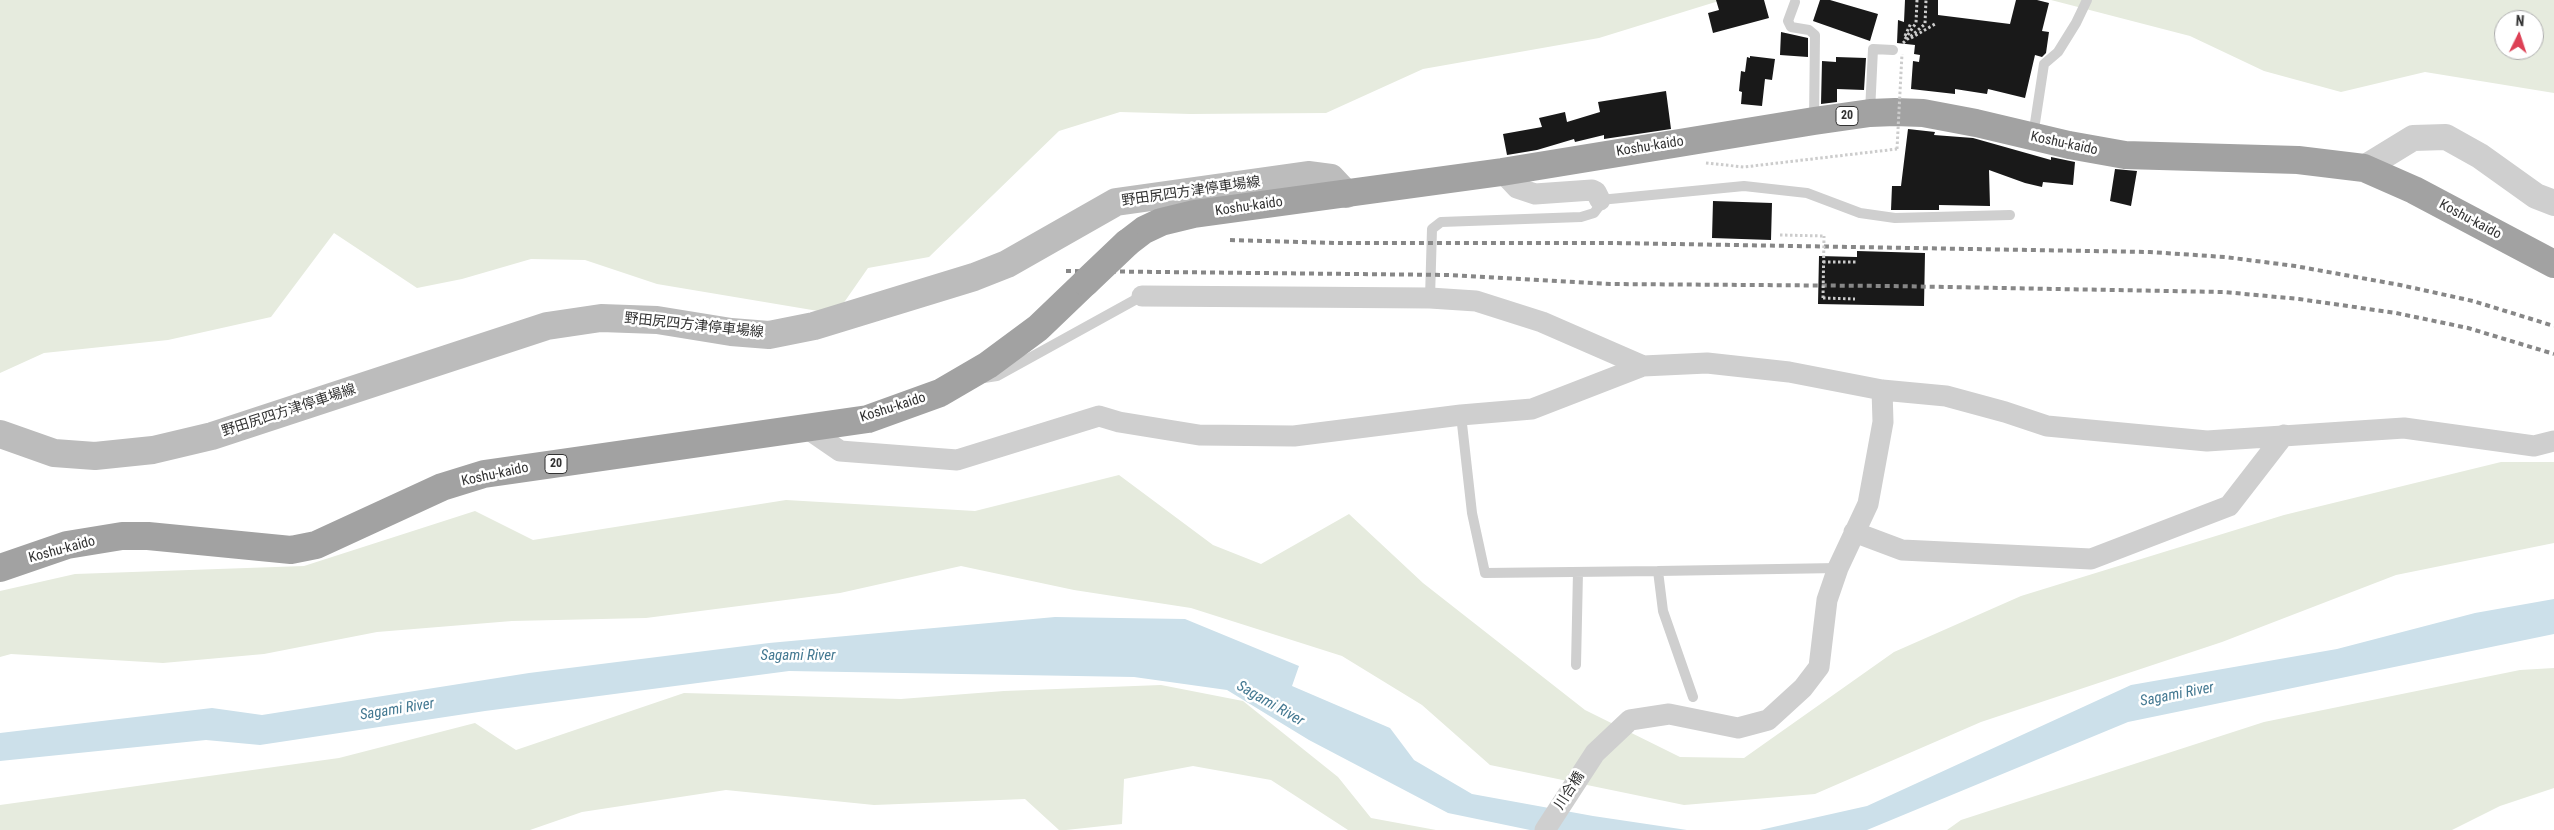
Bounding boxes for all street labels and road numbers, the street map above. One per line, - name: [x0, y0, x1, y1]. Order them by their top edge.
- road number: 20: [1836, 106, 1858, 125]
- street label: Koshu-kaido: [2029, 129, 2099, 159]
- street label: Koshu-kaido: [1615, 133, 1685, 161]
- street label: 野田尻四方津停車場線: [1121, 174, 1261, 210]
- street label: Koshu-kaido: [1214, 194, 1284, 220]
- street label: Koshu-kaido: [2436, 197, 2504, 243]
- street label: 野田尻四方津停車場線: [624, 310, 764, 342]
- street label: 野田尻四方津停車場線: [220, 381, 358, 441]
- street label: Koshu-kaido: [858, 389, 928, 427]
- road number: 20: [545, 454, 567, 474]
- street label: Koshu-kaido: [460, 460, 530, 490]
- street label: Koshu-kaido: [27, 533, 97, 567]
- street label: 川合橋: [1552, 769, 1588, 813]

